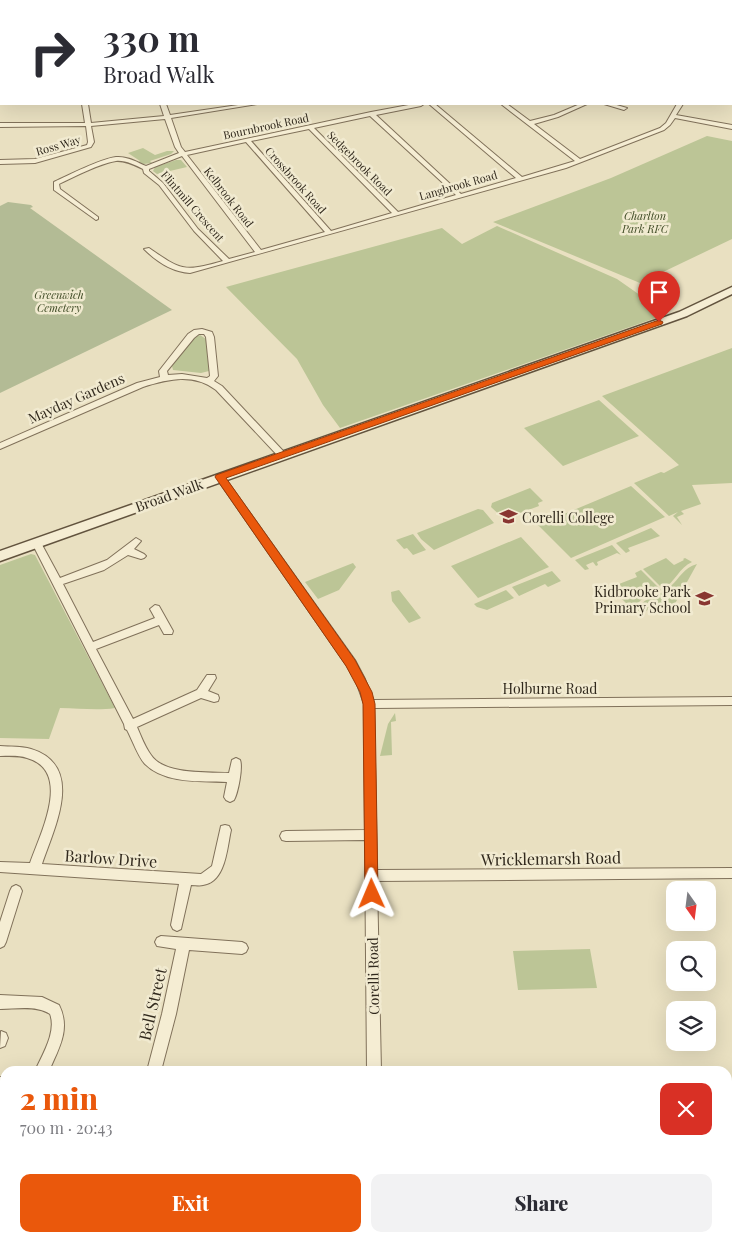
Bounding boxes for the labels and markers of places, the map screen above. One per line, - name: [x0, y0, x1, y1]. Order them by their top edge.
- pin: [638, 271, 680, 322]
- school or university icon: Corelli College: [498, 507, 518, 527]
- place label: Corelli College: [522, 508, 614, 527]
- place label: Kidbrooke Park Primary School: [594, 582, 691, 617]
- school or university icon: Kidbrooke Park Primary School: [695, 589, 715, 609]

